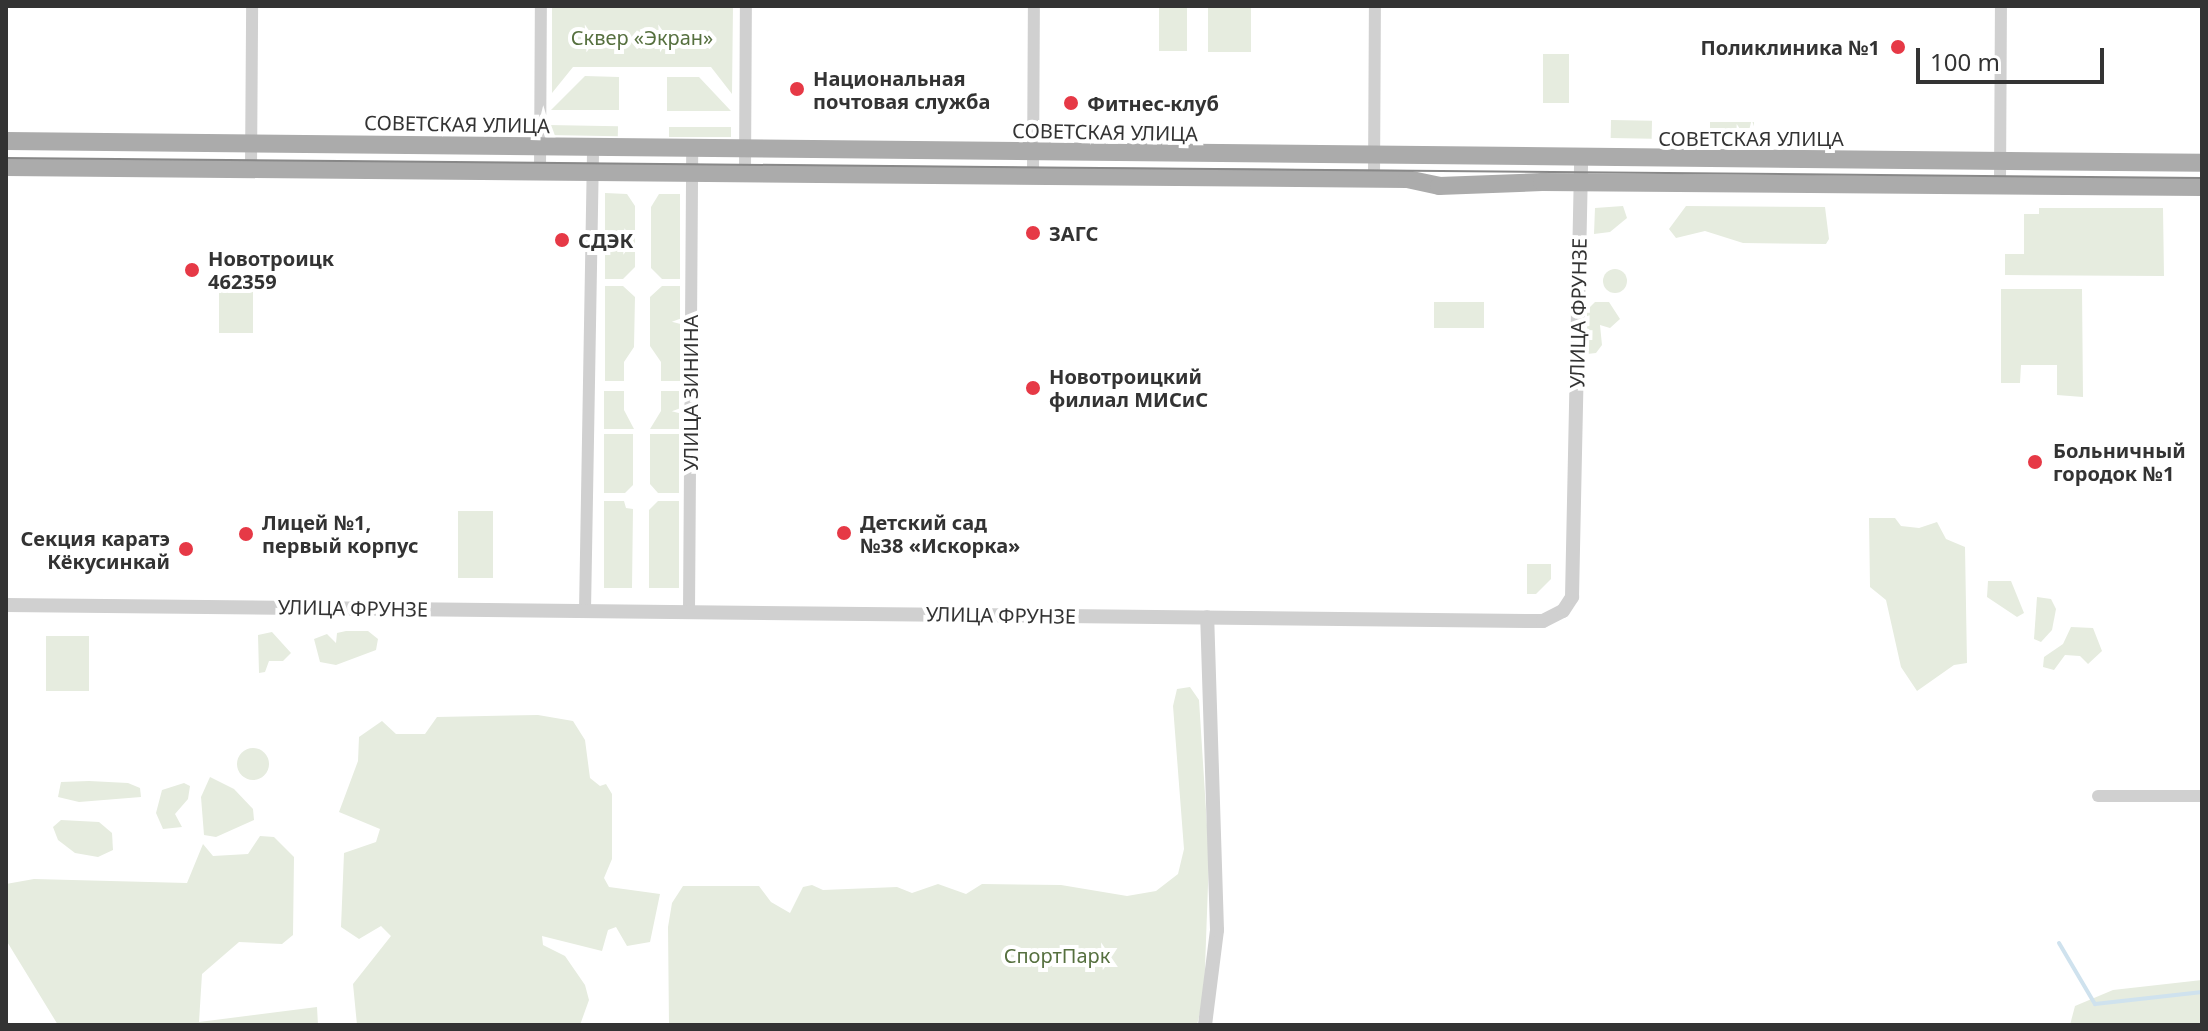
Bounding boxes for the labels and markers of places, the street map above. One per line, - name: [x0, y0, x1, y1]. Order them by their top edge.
- place label: Поликлиника №1: [1701, 35, 1880, 59]
- marker: Поликлиника №1: [1887, 36, 1909, 58]
- place label: Национальная почтовая служба: [813, 66, 990, 113]
- marker: Национальная почтовая служба: [788, 80, 806, 98]
- place label: Фитнес-клуб: [1087, 91, 1219, 115]
- marker: Фитнес-клуб: [1062, 94, 1080, 112]
- place label: ЗАГС: [1049, 221, 1098, 245]
- marker: ЗАГС: [1024, 224, 1042, 242]
- place label: СДЭК: [578, 228, 633, 252]
- marker: СДЭК: [553, 231, 571, 249]
- place label: Новотроицк 462359: [208, 246, 334, 293]
- marker: Новотроицк 462359: [183, 261, 201, 279]
- place label: Новотроицкий филиал МИСиС: [1049, 364, 1208, 411]
- marker: Новотроицкий филиал МИСиС: [1024, 379, 1042, 397]
- place label: Больничный городок №1: [2053, 438, 2186, 485]
- marker: Больничный городок №1: [2024, 451, 2046, 473]
- place label: Лицей №1, первый корпус: [262, 510, 418, 557]
- place label: Детский сад №38 «Искорка»: [860, 510, 1020, 557]
- marker: Детский сад №38 «Искорка»: [835, 524, 853, 542]
- marker: Лицей №1, первый корпус: [237, 525, 255, 543]
- place label: Секция каратэ Кёкусинкай: [20, 526, 170, 573]
- marker: Секция каратэ Кёкусинкай: [177, 540, 195, 558]

